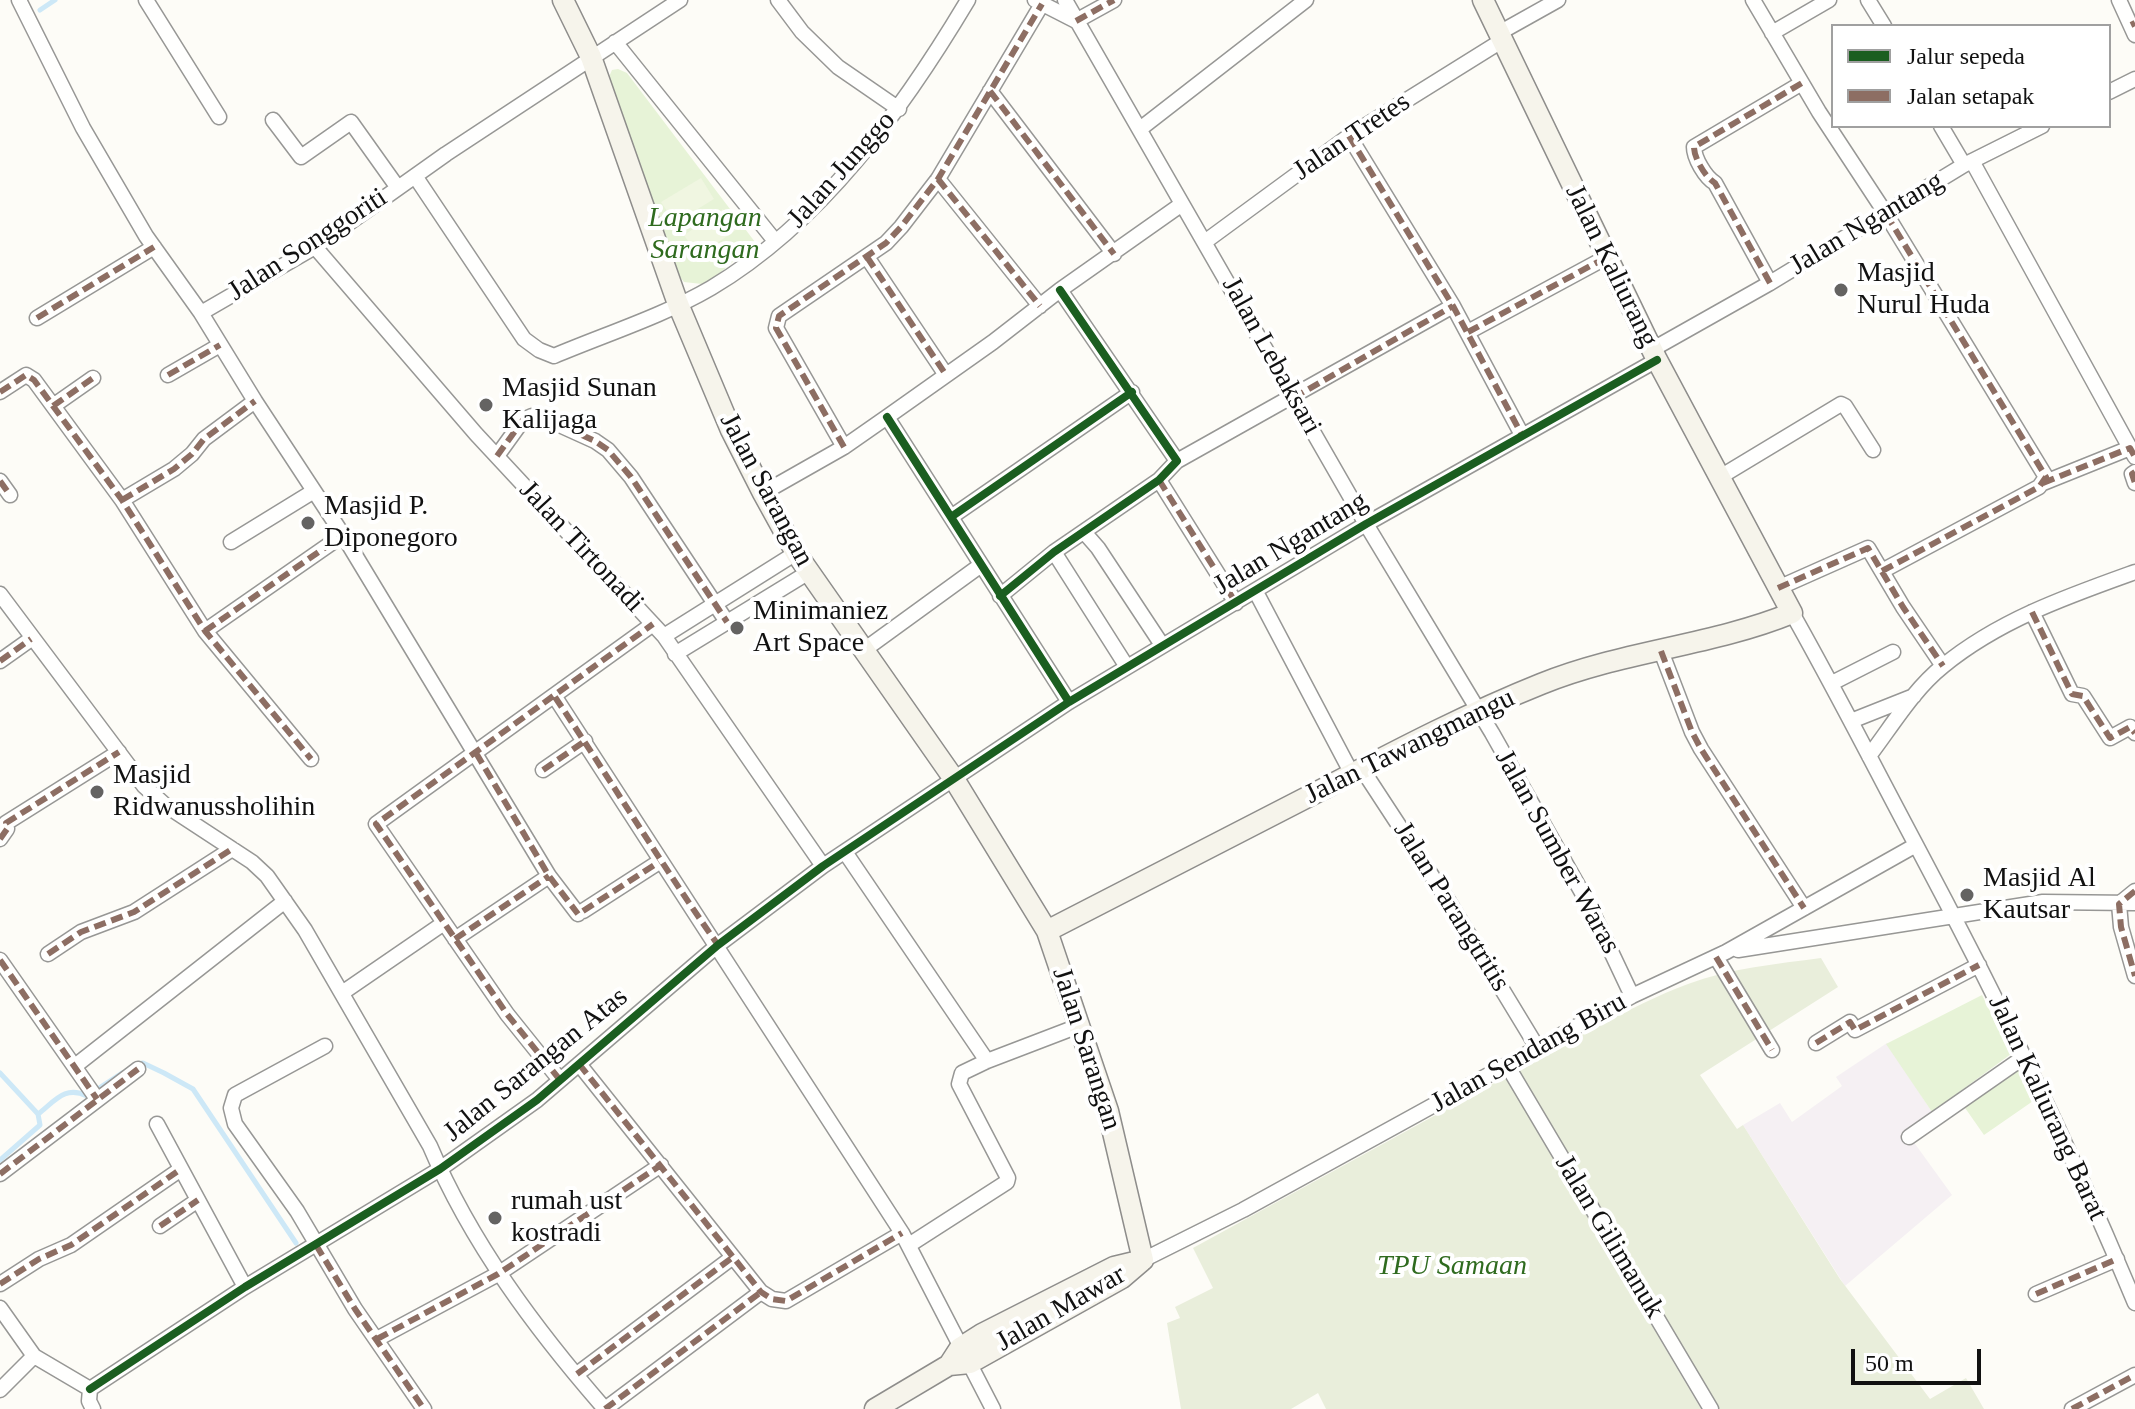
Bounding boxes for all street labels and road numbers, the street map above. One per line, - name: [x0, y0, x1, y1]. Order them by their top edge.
- street label: Jalan Tretes: [1287, 86, 1417, 188]
- street label: Jalan Junggo: [781, 105, 903, 235]
- street label: Jalan Ngantang: [1784, 165, 1950, 283]
- street label: Jalan Kaliurang: [1557, 179, 1665, 353]
- street label: Jalan Songgoriti: [222, 181, 394, 309]
- street label: Jalan Lebaksari: [1214, 271, 1328, 441]
- street label: Jalan Sarangan: [712, 408, 820, 572]
- street label: Jalan Tirtonadi: [512, 474, 650, 620]
- street label: Jalan Ngantang: [1208, 485, 1374, 603]
- street label: Jalan Tawangmangu: [1300, 682, 1520, 812]
- street label: Jalan Sumber Waras: [1487, 744, 1627, 960]
- street label: Jalan Parangtritis: [1385, 816, 1517, 998]
- street label: Jalan Sarangan: [1044, 964, 1128, 1134]
- street label: Jalan Sarangan Atas: [437, 981, 635, 1149]
- street label: Jalan Sendang Biru: [1426, 986, 1632, 1120]
- street label: Jalan Kaliurang Barat: [1980, 990, 2114, 1226]
- street label: Jalan Gilimanuk: [1547, 1149, 1671, 1325]
- street label: Jalan Mawar: [990, 1258, 1132, 1360]

